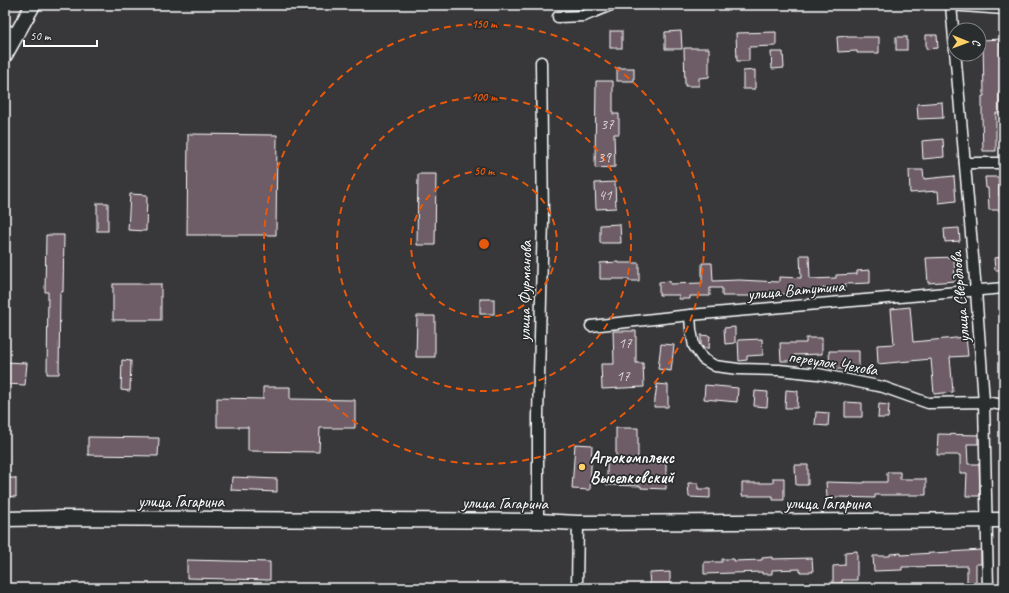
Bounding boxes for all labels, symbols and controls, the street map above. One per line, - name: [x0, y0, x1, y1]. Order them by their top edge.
- text: 150 m: [471, 16, 498, 32]
- scale bar: [24, 22, 97, 48]
- north arrow: [947, 22, 987, 62]
- text: 50 m: [30, 28, 52, 44]
- text: С: [970, 39, 984, 47]
- text: 100 m: [471, 89, 498, 105]
- house number: 37: [600, 115, 615, 134]
- house number: 39: [597, 148, 612, 167]
- text: 50 m: [474, 163, 495, 179]
- house number: 41: [598, 186, 613, 205]
- centre of rings: [477, 237, 491, 251]
- street label: улица Фурманова: [514, 239, 536, 343]
- street label: улица Свердлова: [945, 249, 975, 344]
- street label: улица Ватутина: [746, 275, 847, 305]
- house number: 17: [618, 334, 633, 353]
- street label: переулок Чехова: [787, 346, 881, 381]
- house number: 17: [616, 367, 631, 386]
- place label: Агрокомплекс Выселковский: [590, 447, 676, 488]
- marker: Агрокомплекс Выселковский: [577, 462, 587, 472]
- street label: улица Гагарина: [137, 491, 226, 512]
- street label: улица Гагарина: [461, 492, 550, 514]
- street label: улица Гагарина: [784, 493, 873, 514]

